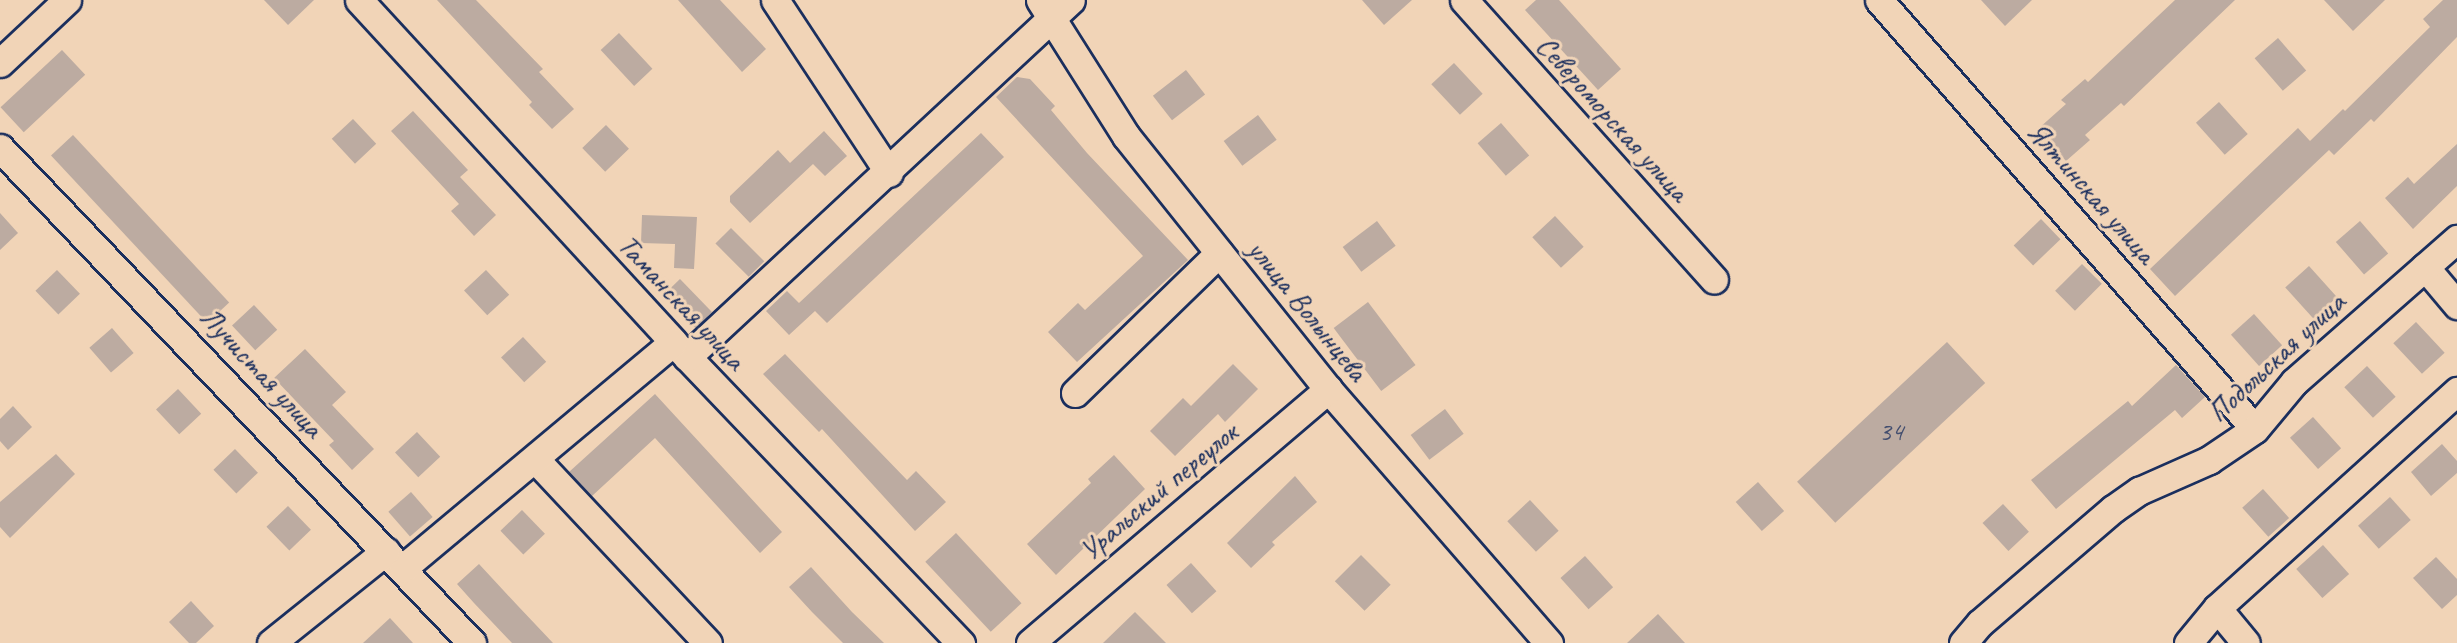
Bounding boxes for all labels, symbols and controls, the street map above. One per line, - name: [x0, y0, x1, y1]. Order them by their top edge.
- street label: Североморская улица: [1529, 27, 1697, 209]
- street label: Ялтинская улица: [2020, 113, 2164, 271]
- street label: Таманская улица: [609, 226, 755, 378]
- street label: улица Волынцева: [1240, 232, 1376, 388]
- street label: Подольская улица: [2199, 284, 2353, 430]
- street label: Лучистая улица: [192, 299, 332, 445]
- street label: Уральский переулок: [1071, 414, 1245, 568]
- house number: 34: [1879, 416, 1903, 448]

